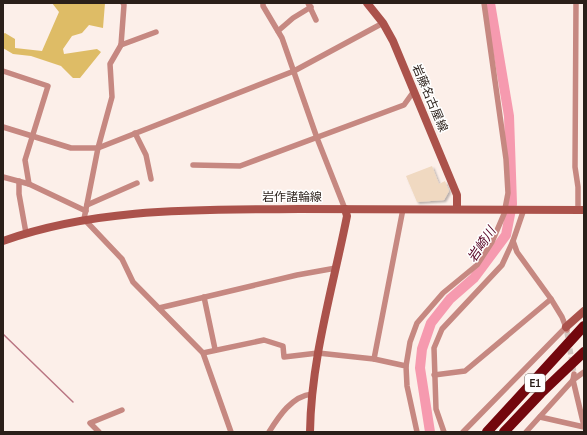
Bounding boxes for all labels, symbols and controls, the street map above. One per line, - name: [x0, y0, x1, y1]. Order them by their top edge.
- street label: 岩藤名古屋線: [409, 62, 451, 134]
- street label: 岩作諸輪線: [262, 189, 322, 205]
- water label: 岩崎川: [463, 222, 500, 265]
- road number: E1: [525, 374, 545, 392]

